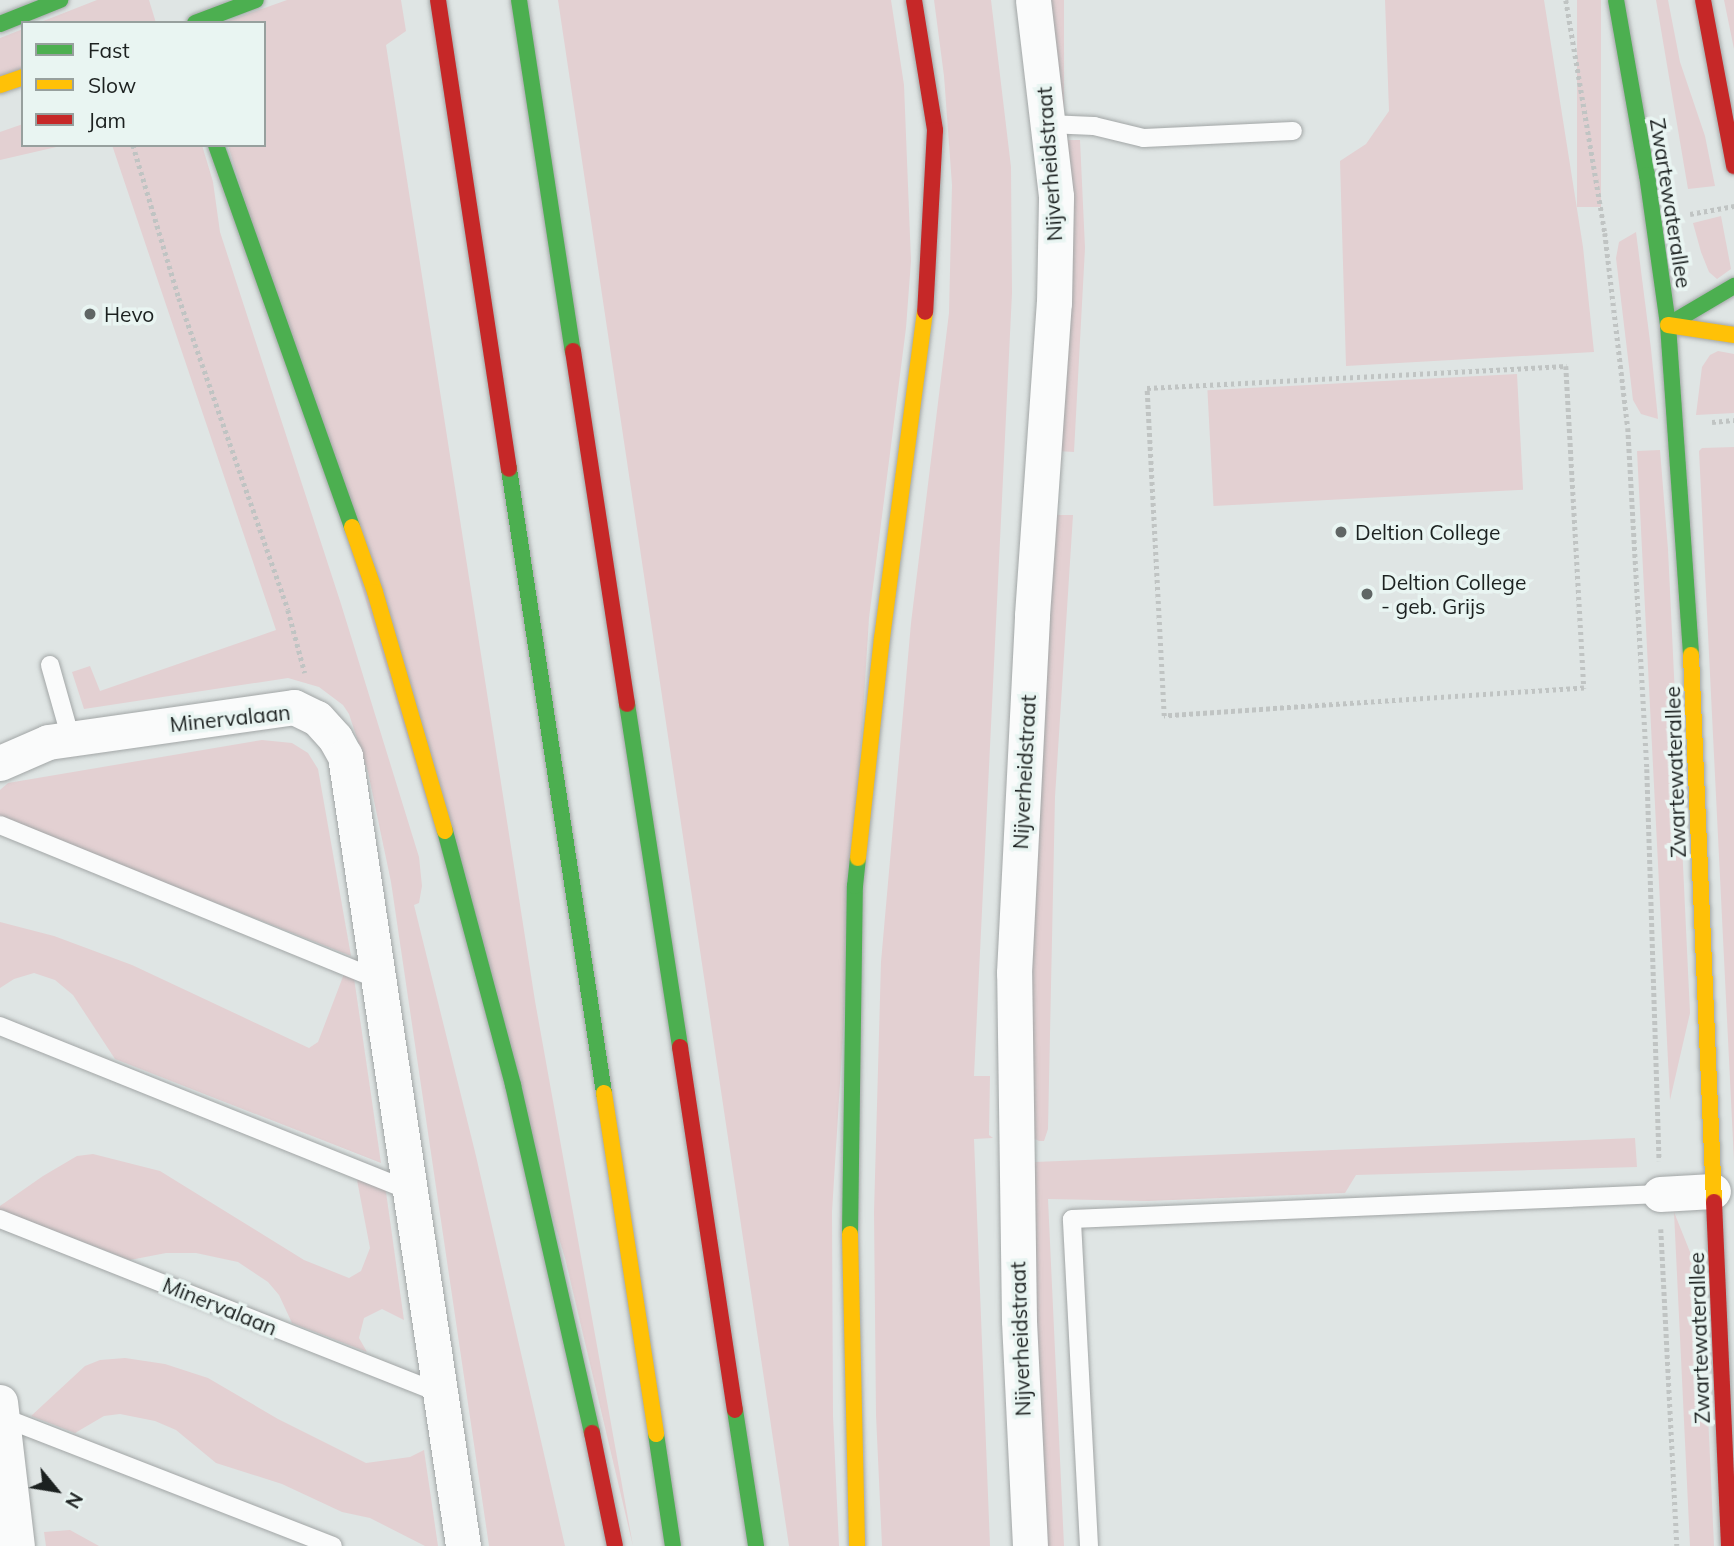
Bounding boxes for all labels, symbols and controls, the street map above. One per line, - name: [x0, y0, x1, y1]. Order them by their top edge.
- legend: [21, 21, 266, 147]
- text: Fast: [88, 37, 130, 63]
- text: Slow: [88, 72, 136, 98]
- street label: Nijverheidstraat: [1031, 86, 1067, 242]
- text: Jam: [88, 107, 126, 133]
- street label: Zwartewaterallee: [1645, 116, 1697, 290]
- place label: Hevo: [104, 301, 154, 327]
- marker: Hevo: [82, 306, 98, 322]
- place label: Deltion College: [1355, 519, 1500, 545]
- marker: Deltion College: [1333, 524, 1349, 540]
- place label: Deltion College - geb. Grijs: [1381, 569, 1526, 619]
- marker: Deltion College - geb. Grijs: [1359, 586, 1375, 602]
- street label: Zwartewaterallee: [1659, 686, 1691, 858]
- street label: Nijverheidstraat: [1007, 694, 1041, 850]
- street label: Minervalaan: [168, 699, 292, 737]
- street label: Zwartewaterallee: [1683, 1252, 1715, 1424]
- street label: Nijverheidstraat: [1005, 1261, 1035, 1417]
- street label: Minervalaan: [159, 1272, 281, 1340]
- north arrow: [21, 1455, 91, 1525]
- text: N: [60, 1488, 88, 1513]

